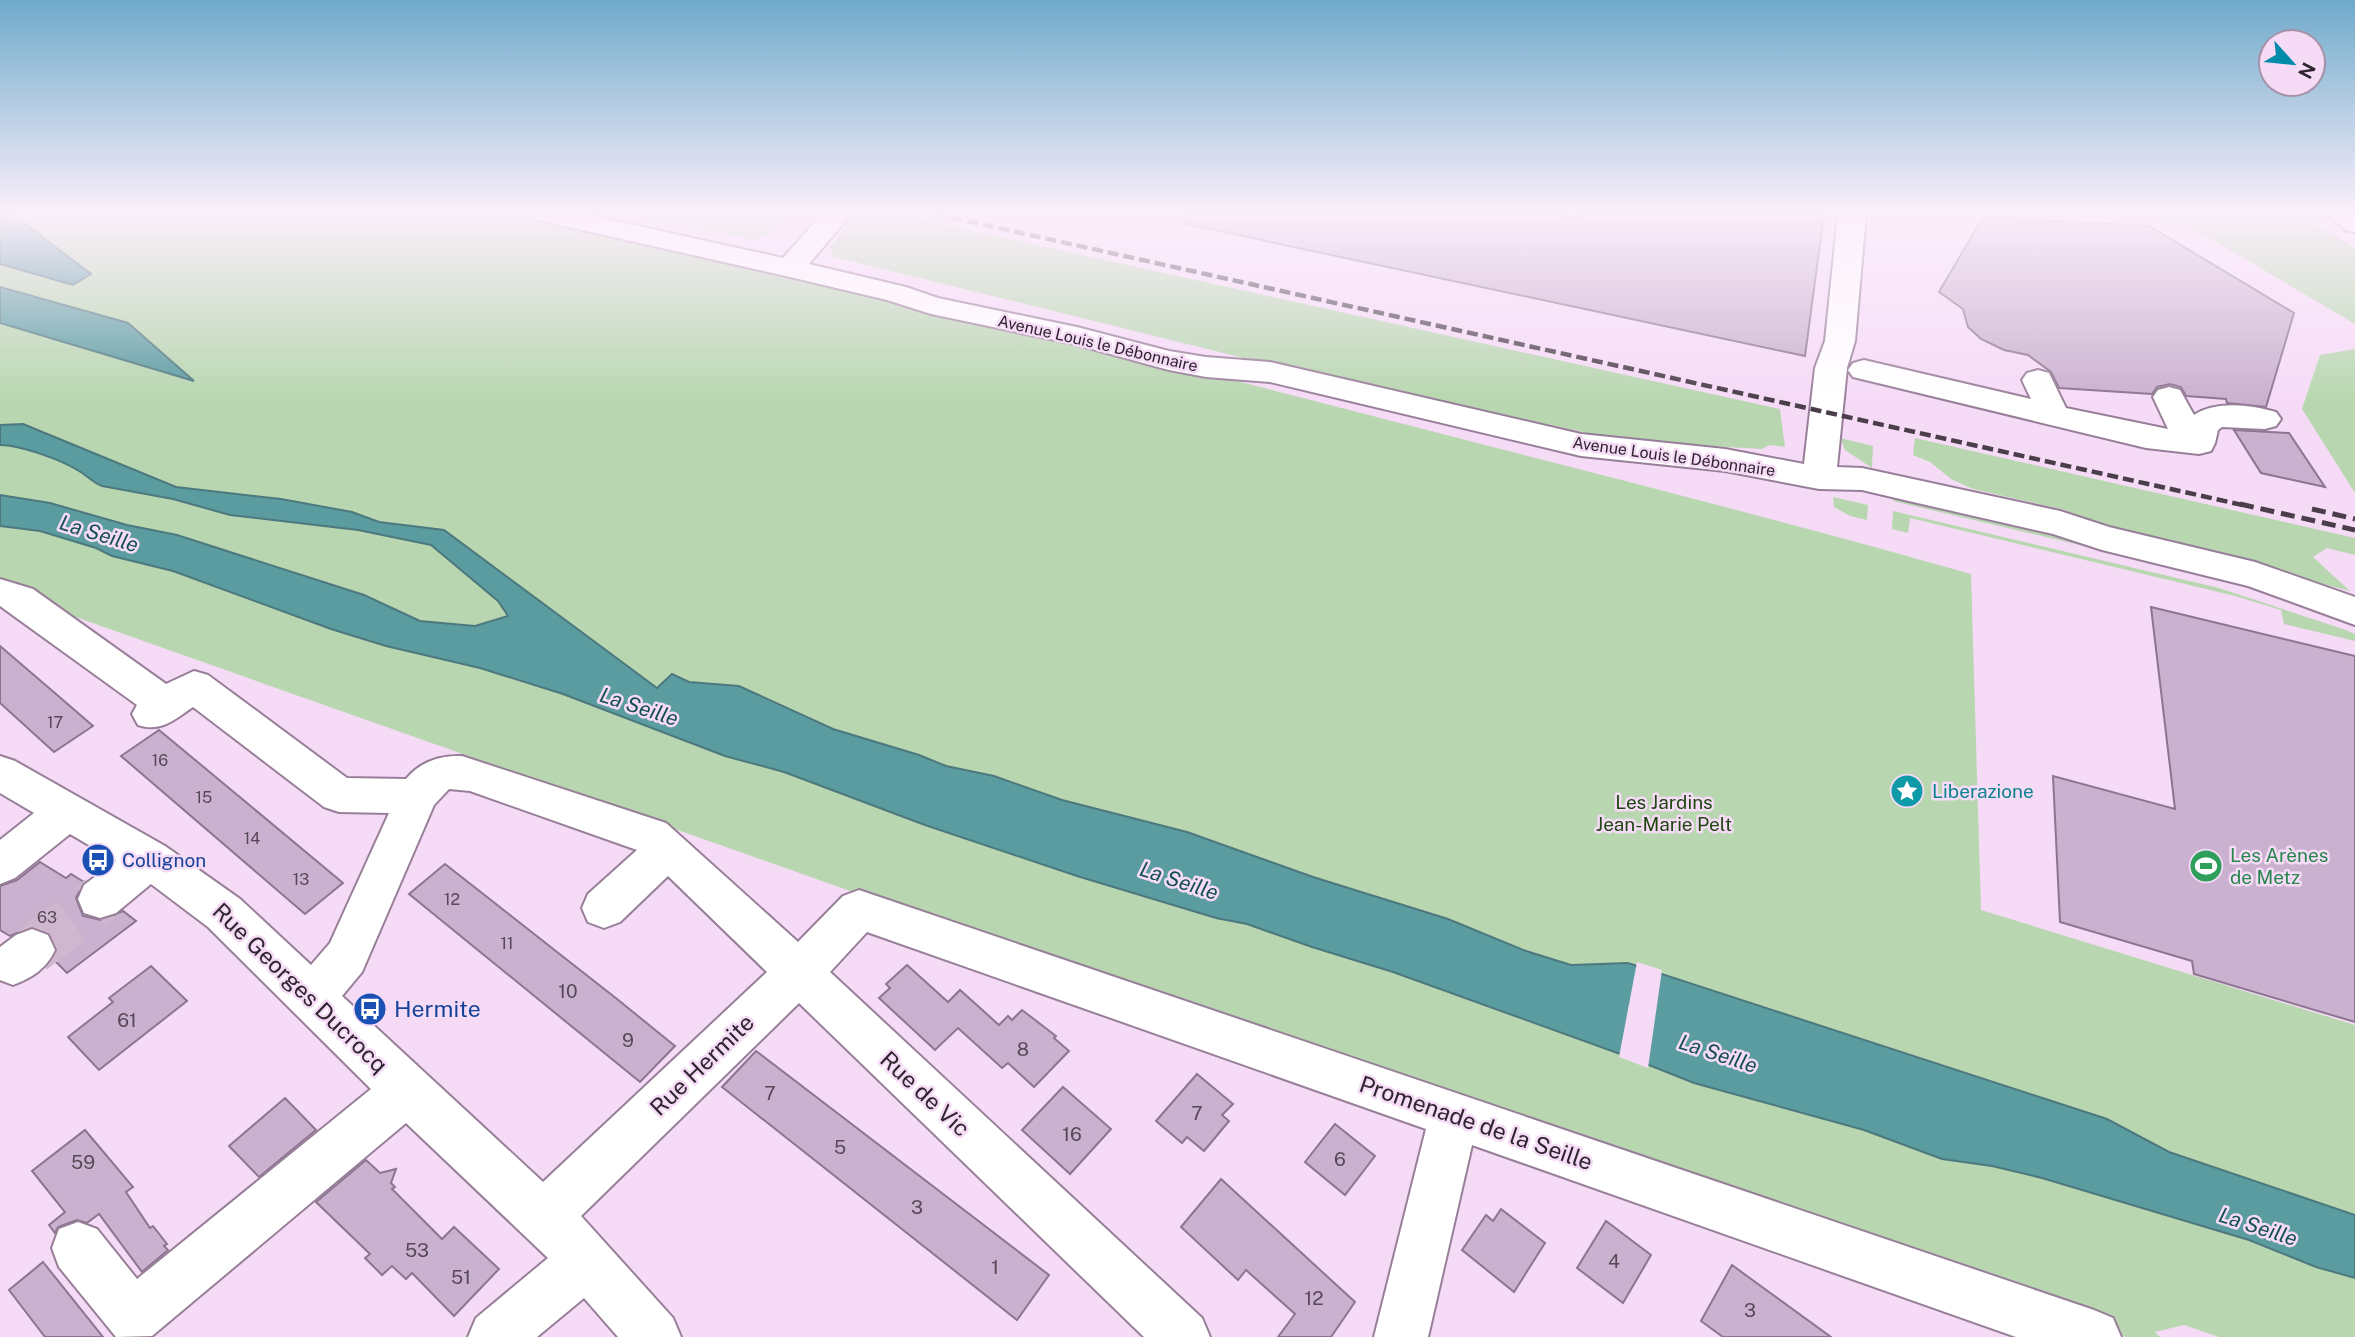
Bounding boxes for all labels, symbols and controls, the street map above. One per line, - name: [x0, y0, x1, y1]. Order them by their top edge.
- north arrow: [2257, 28, 2327, 98]
- text: N: [2294, 59, 2320, 82]
- street label: Avenue Louis le Débonnaire: [996, 311, 1200, 376]
- street label: Avenue Louis le Débonnaire: [1571, 433, 1777, 480]
- water label: La Seille: [57, 510, 142, 557]
- water label: La Seille: [597, 682, 682, 731]
- house number: 17: [47, 713, 63, 732]
- house number: 16: [152, 751, 168, 770]
- place icon: Liberazione: [1888, 772, 1926, 810]
- place label: Liberazione: [1932, 780, 2034, 802]
- house number: 15: [196, 788, 212, 807]
- park label: Les Jardins Jean-Marie Pelt: [1596, 791, 1732, 835]
- house number: 14: [244, 829, 260, 848]
- bus stop icon: Collignon: [79, 841, 117, 879]
- place label: Les Arènes de Metz: [2230, 844, 2328, 888]
- sports icon: Les Arènes de Metz: [2187, 847, 2225, 885]
- place label: Collignon: [122, 849, 206, 871]
- water label: La Seille: [1137, 856, 1222, 905]
- house number: 13: [293, 870, 309, 889]
- house number: 12: [444, 890, 460, 909]
- street label: Rue Georges Ducrocq: [207, 897, 393, 1078]
- house number: 63: [37, 908, 57, 927]
- house number: 11: [500, 934, 514, 953]
- house number: 10: [558, 980, 578, 1002]
- bus stop icon: Hermite: [351, 990, 389, 1028]
- place label: Hermite: [394, 995, 481, 1022]
- street label: Rue Hermite: [644, 1008, 759, 1121]
- house number: 61: [117, 1009, 137, 1031]
- house number: 9: [622, 1029, 634, 1051]
- water label: La Seille: [1676, 1029, 1761, 1078]
- house number: 8: [1017, 1038, 1029, 1060]
- street label: Rue de Vic: [875, 1045, 976, 1142]
- street label: Promenade de la Seille: [1356, 1070, 1596, 1175]
- house number: 7: [764, 1082, 776, 1104]
- house number: 7: [1191, 1102, 1203, 1124]
- house number: 16: [1062, 1123, 1082, 1145]
- house number: 5: [834, 1136, 846, 1158]
- house number: 6: [1334, 1148, 1346, 1170]
- house number: 59: [71, 1151, 95, 1173]
- house number: 3: [911, 1196, 923, 1218]
- water label: La Seille: [2216, 1202, 2301, 1251]
- house number: 53: [405, 1239, 429, 1261]
- house number: 4: [1608, 1250, 1620, 1272]
- house number: 1: [991, 1256, 999, 1278]
- house number: 51: [451, 1266, 471, 1288]
- house number: 12: [1304, 1287, 1324, 1309]
- house number: 3: [1744, 1299, 1756, 1321]

